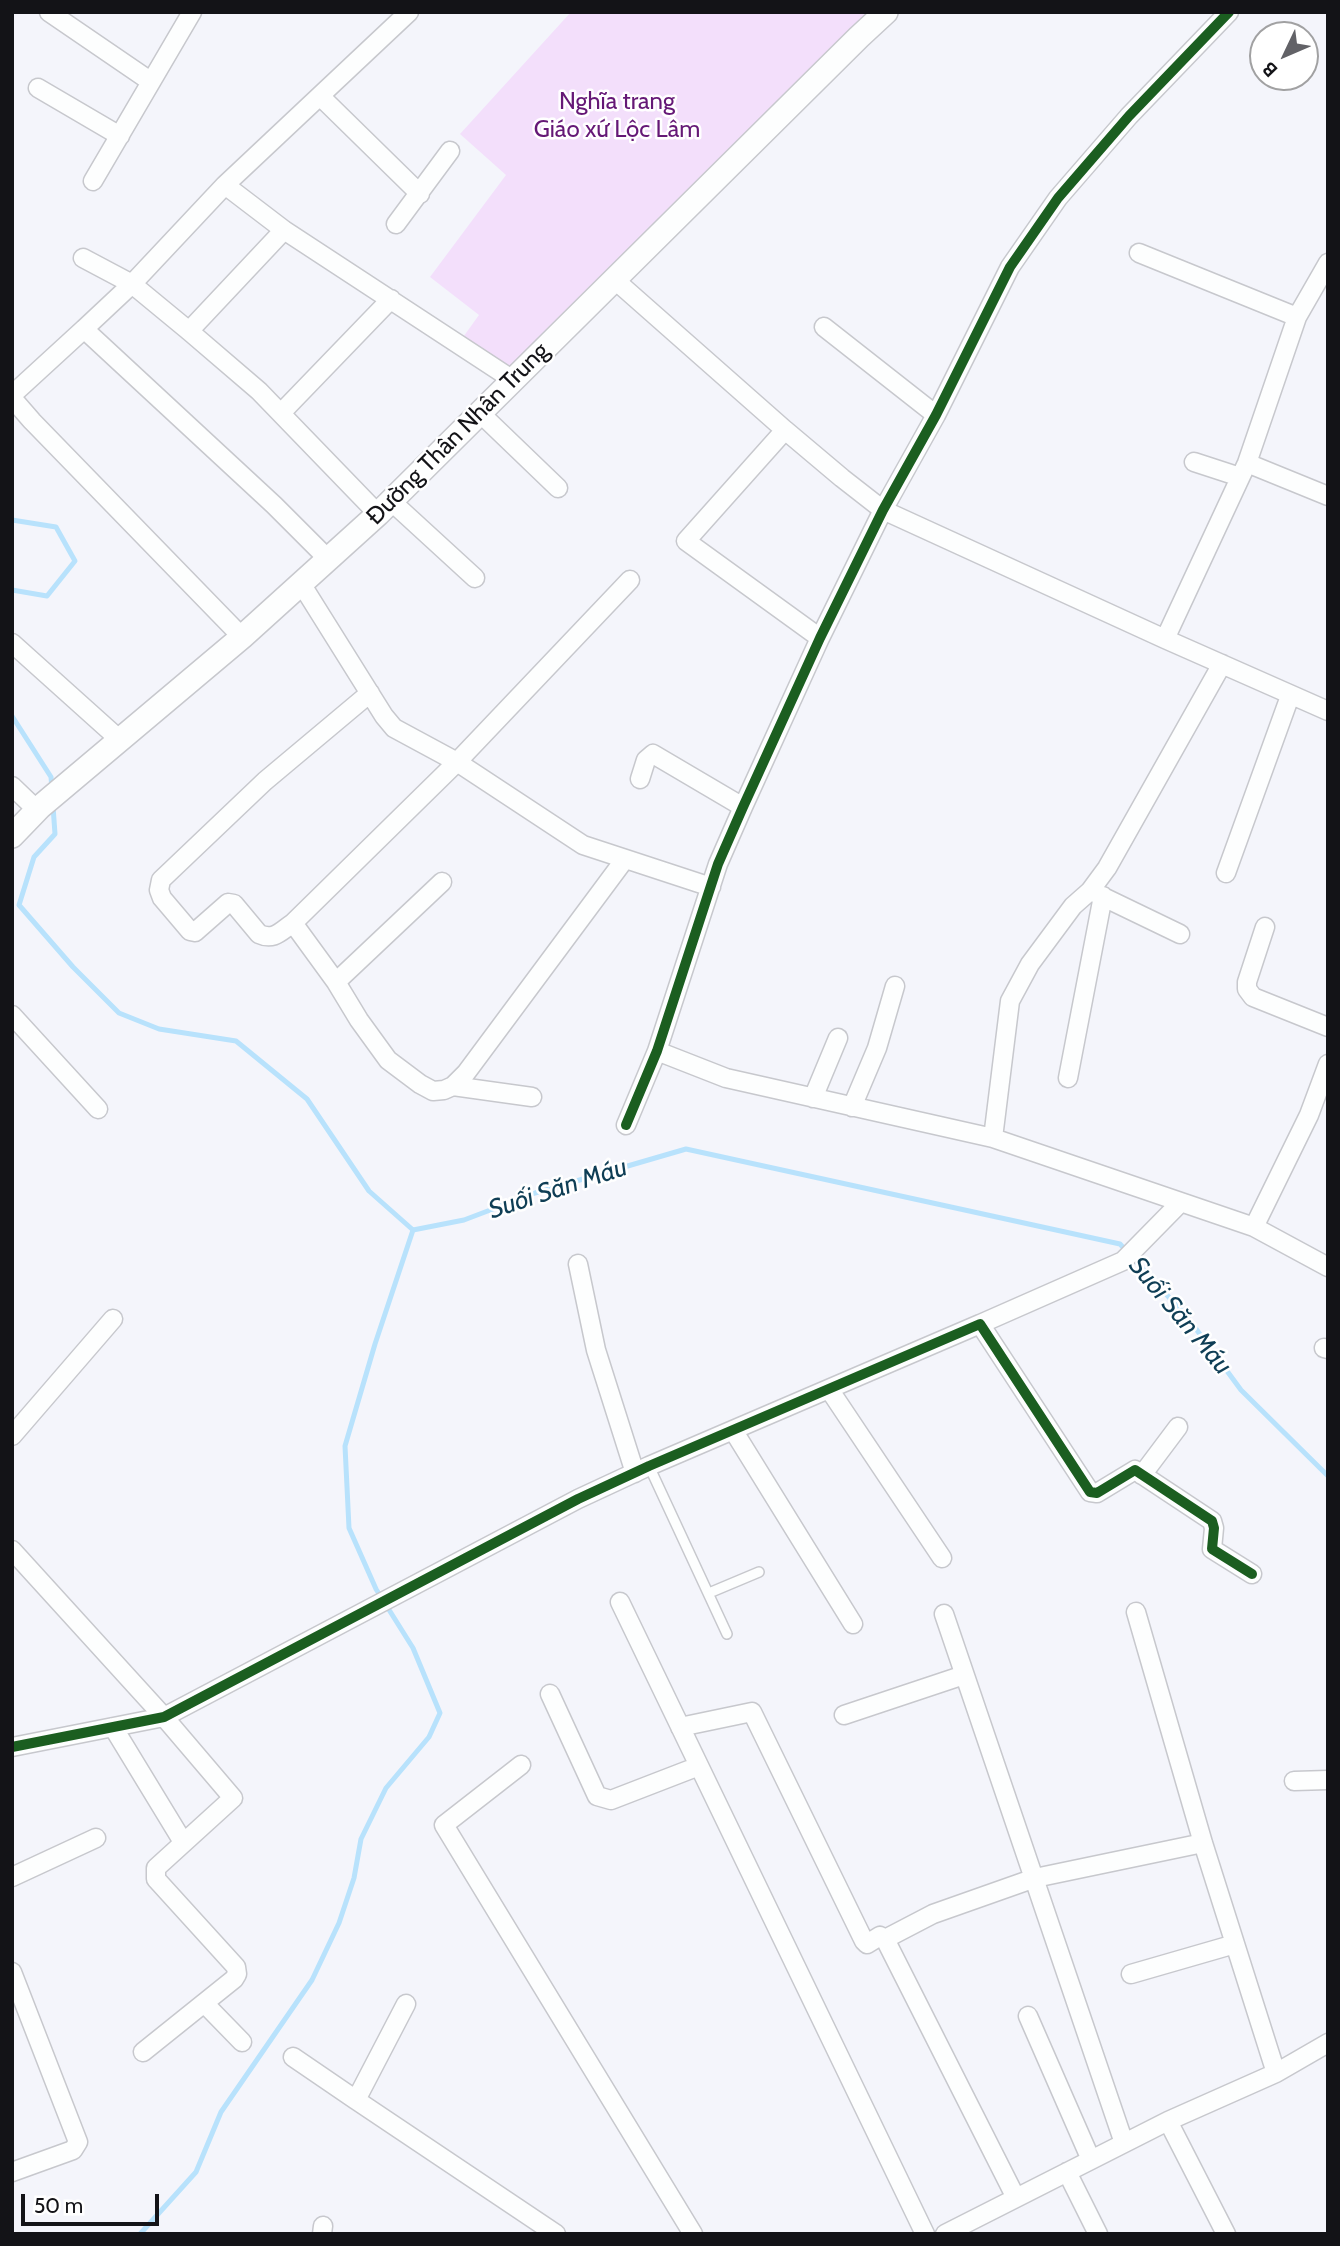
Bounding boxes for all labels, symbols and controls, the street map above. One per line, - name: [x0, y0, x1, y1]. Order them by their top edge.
- north arrow: [1249, 21, 1319, 91]
- text: B: [1258, 57, 1282, 82]
- park label: Nghĩa trang Giáo xứ Lộc Lâm: [534, 88, 700, 144]
- street label: Đường Thân Nhân Trung: [361, 337, 555, 531]
- water label: Suối Săn Máu: [485, 1152, 631, 1226]
- water label: Suối Săn Máu: [1122, 1251, 1238, 1381]
- scale bar: [24, 2180, 163, 2224]
- text: 50 m: [34, 2193, 83, 2218]

